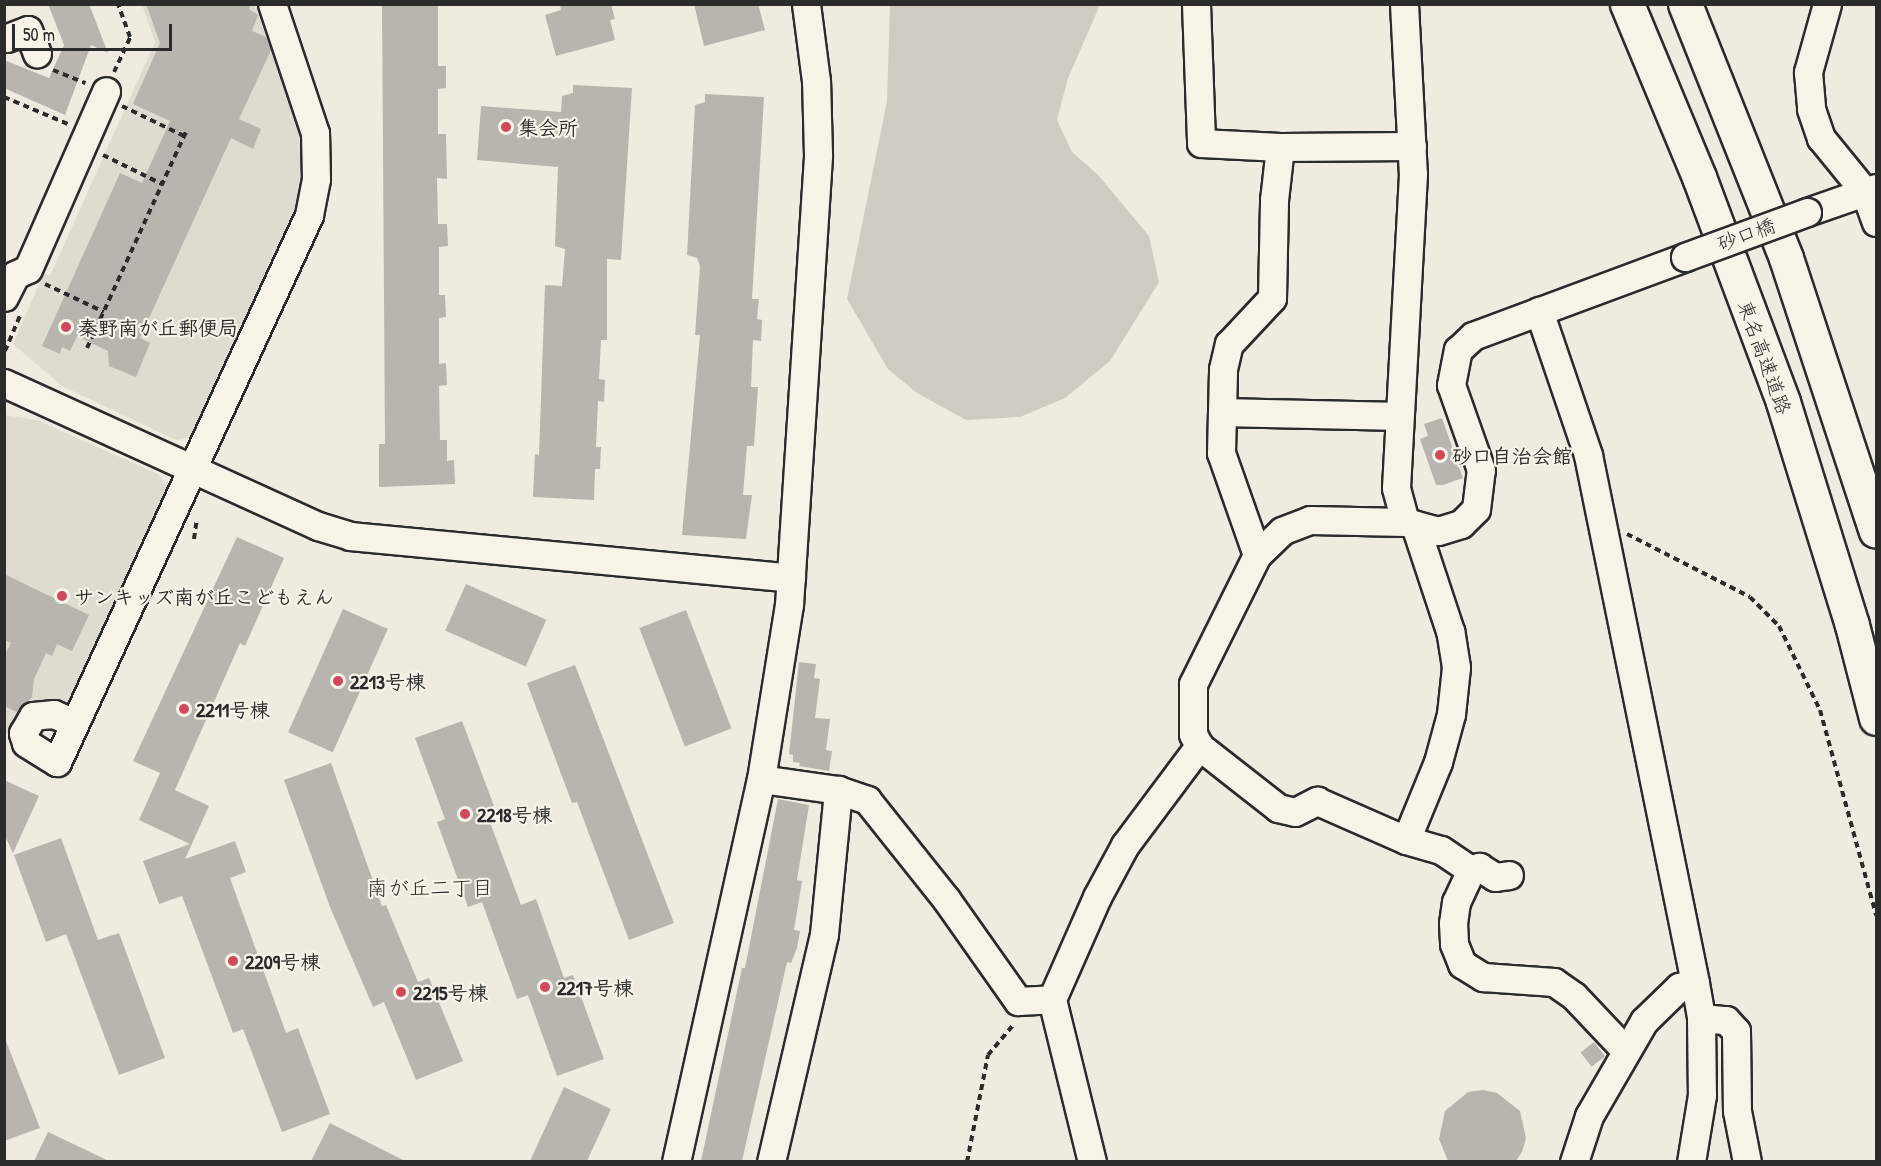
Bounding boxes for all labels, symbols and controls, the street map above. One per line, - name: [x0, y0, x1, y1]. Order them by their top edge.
- scale bar: [15, 12, 176, 50]
- text: 50 m: [23, 22, 55, 47]
- place label: 集会所: [518, 115, 578, 139]
- marker: 集会所: [499, 120, 513, 134]
- street label: 砂口橋: [1714, 212, 1778, 256]
- street label: 東名高速道路: [1733, 297, 1797, 417]
- place label: 秦野南が丘郵便局: [78, 315, 238, 339]
- marker: 秦野南が丘郵便局: [59, 320, 73, 334]
- place label: 砂口自治会館: [1452, 443, 1572, 467]
- marker: 砂口自治会館: [1433, 448, 1447, 462]
- place label: サンキッズ南が丘こどもえん: [74, 584, 334, 608]
- marker: サンキッズ南が丘こどもえん: [55, 589, 69, 603]
- place label: 2213号棟: [350, 669, 425, 693]
- marker: 2213号棟: [331, 674, 345, 688]
- place label: 2211号棟: [196, 697, 269, 721]
- marker: 2211号棟: [177, 702, 191, 716]
- place label: 2218号棟: [477, 802, 552, 826]
- marker: 2218号棟: [458, 807, 472, 821]
- district label: 南が丘二丁目: [367, 875, 493, 901]
- place label: 2209号棟: [245, 949, 320, 973]
- marker: 2209号棟: [226, 954, 240, 968]
- place label: 2217号棟: [557, 975, 633, 999]
- place label: 2215号棟: [413, 980, 487, 1004]
- marker: 2217号棟: [538, 980, 552, 994]
- marker: 2215号棟: [394, 985, 408, 999]

